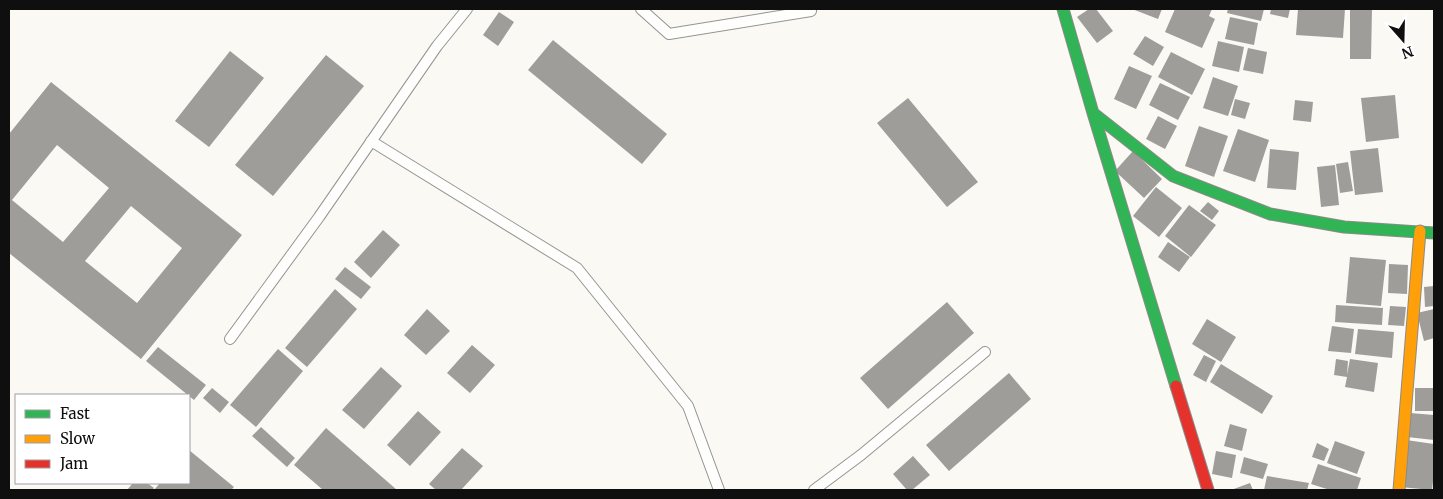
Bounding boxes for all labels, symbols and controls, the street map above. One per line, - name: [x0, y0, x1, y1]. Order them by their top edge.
- north arrow: [1378, 15, 1428, 65]
- text: N: [1399, 42, 1416, 63]
- legend: [15, 394, 190, 484]
- text: Fast: [60, 404, 90, 423]
- text: Slow: [60, 429, 95, 448]
- text: Jam: [59, 454, 88, 473]

